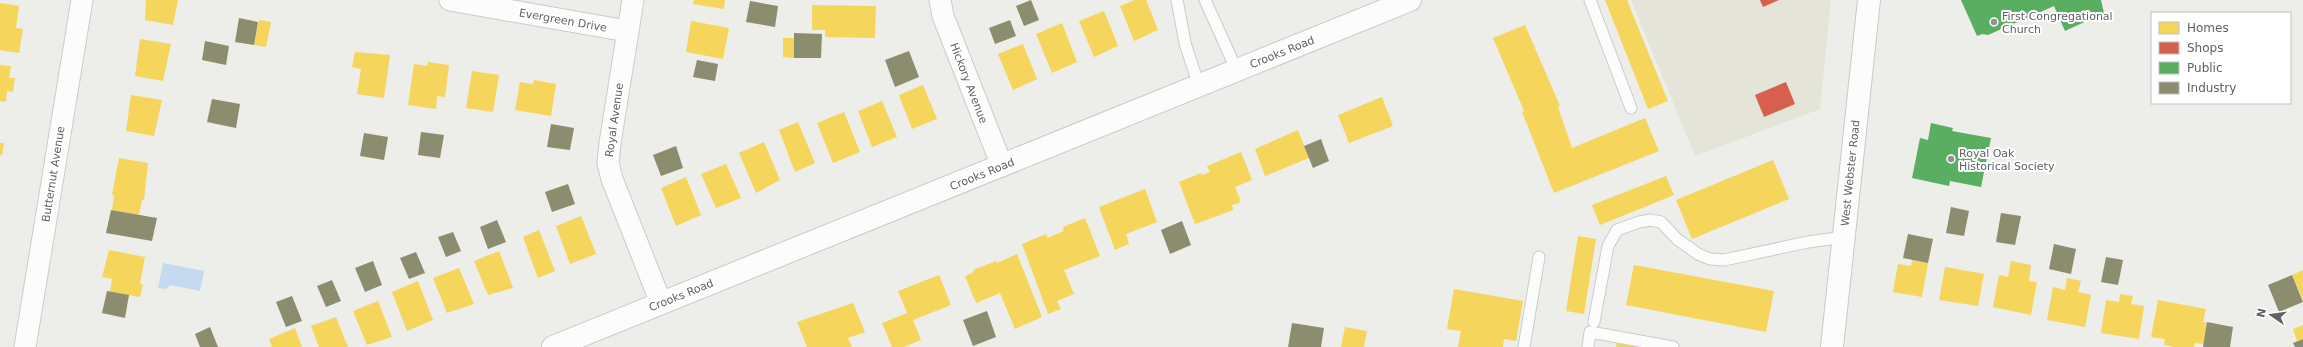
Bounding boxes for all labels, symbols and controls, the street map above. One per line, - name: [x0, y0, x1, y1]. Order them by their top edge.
- street label: Evergreen Drive: [518, 6, 608, 35]
- place label: First Congregational Church: [2002, 10, 2113, 36]
- legend: [2151, 12, 2291, 104]
- marker: First Congregational Church: [1989, 17, 1999, 27]
- text: Homes: [2187, 21, 2229, 35]
- street label: Crooks Road: [1248, 34, 1316, 71]
- street label: Hickory Avenue: [947, 41, 990, 126]
- text: Shops: [2187, 41, 2223, 55]
- text: Public: [2187, 61, 2223, 75]
- text: Industry: [2187, 81, 2236, 95]
- street label: Royal Avenue: [603, 82, 626, 158]
- street label: West Webster Road: [1838, 119, 1863, 227]
- street label: Butternut Avenue: [39, 125, 68, 223]
- place label: Royal Oak Historical Society: [1959, 147, 2055, 173]
- marker: Royal Oak Historical Society: [1946, 154, 1956, 164]
- street label: Crooks Road: [948, 156, 1016, 193]
- street label: Crooks Road: [647, 277, 715, 314]
- north arrow: [2251, 295, 2291, 335]
- text: N: [2254, 307, 2269, 319]

